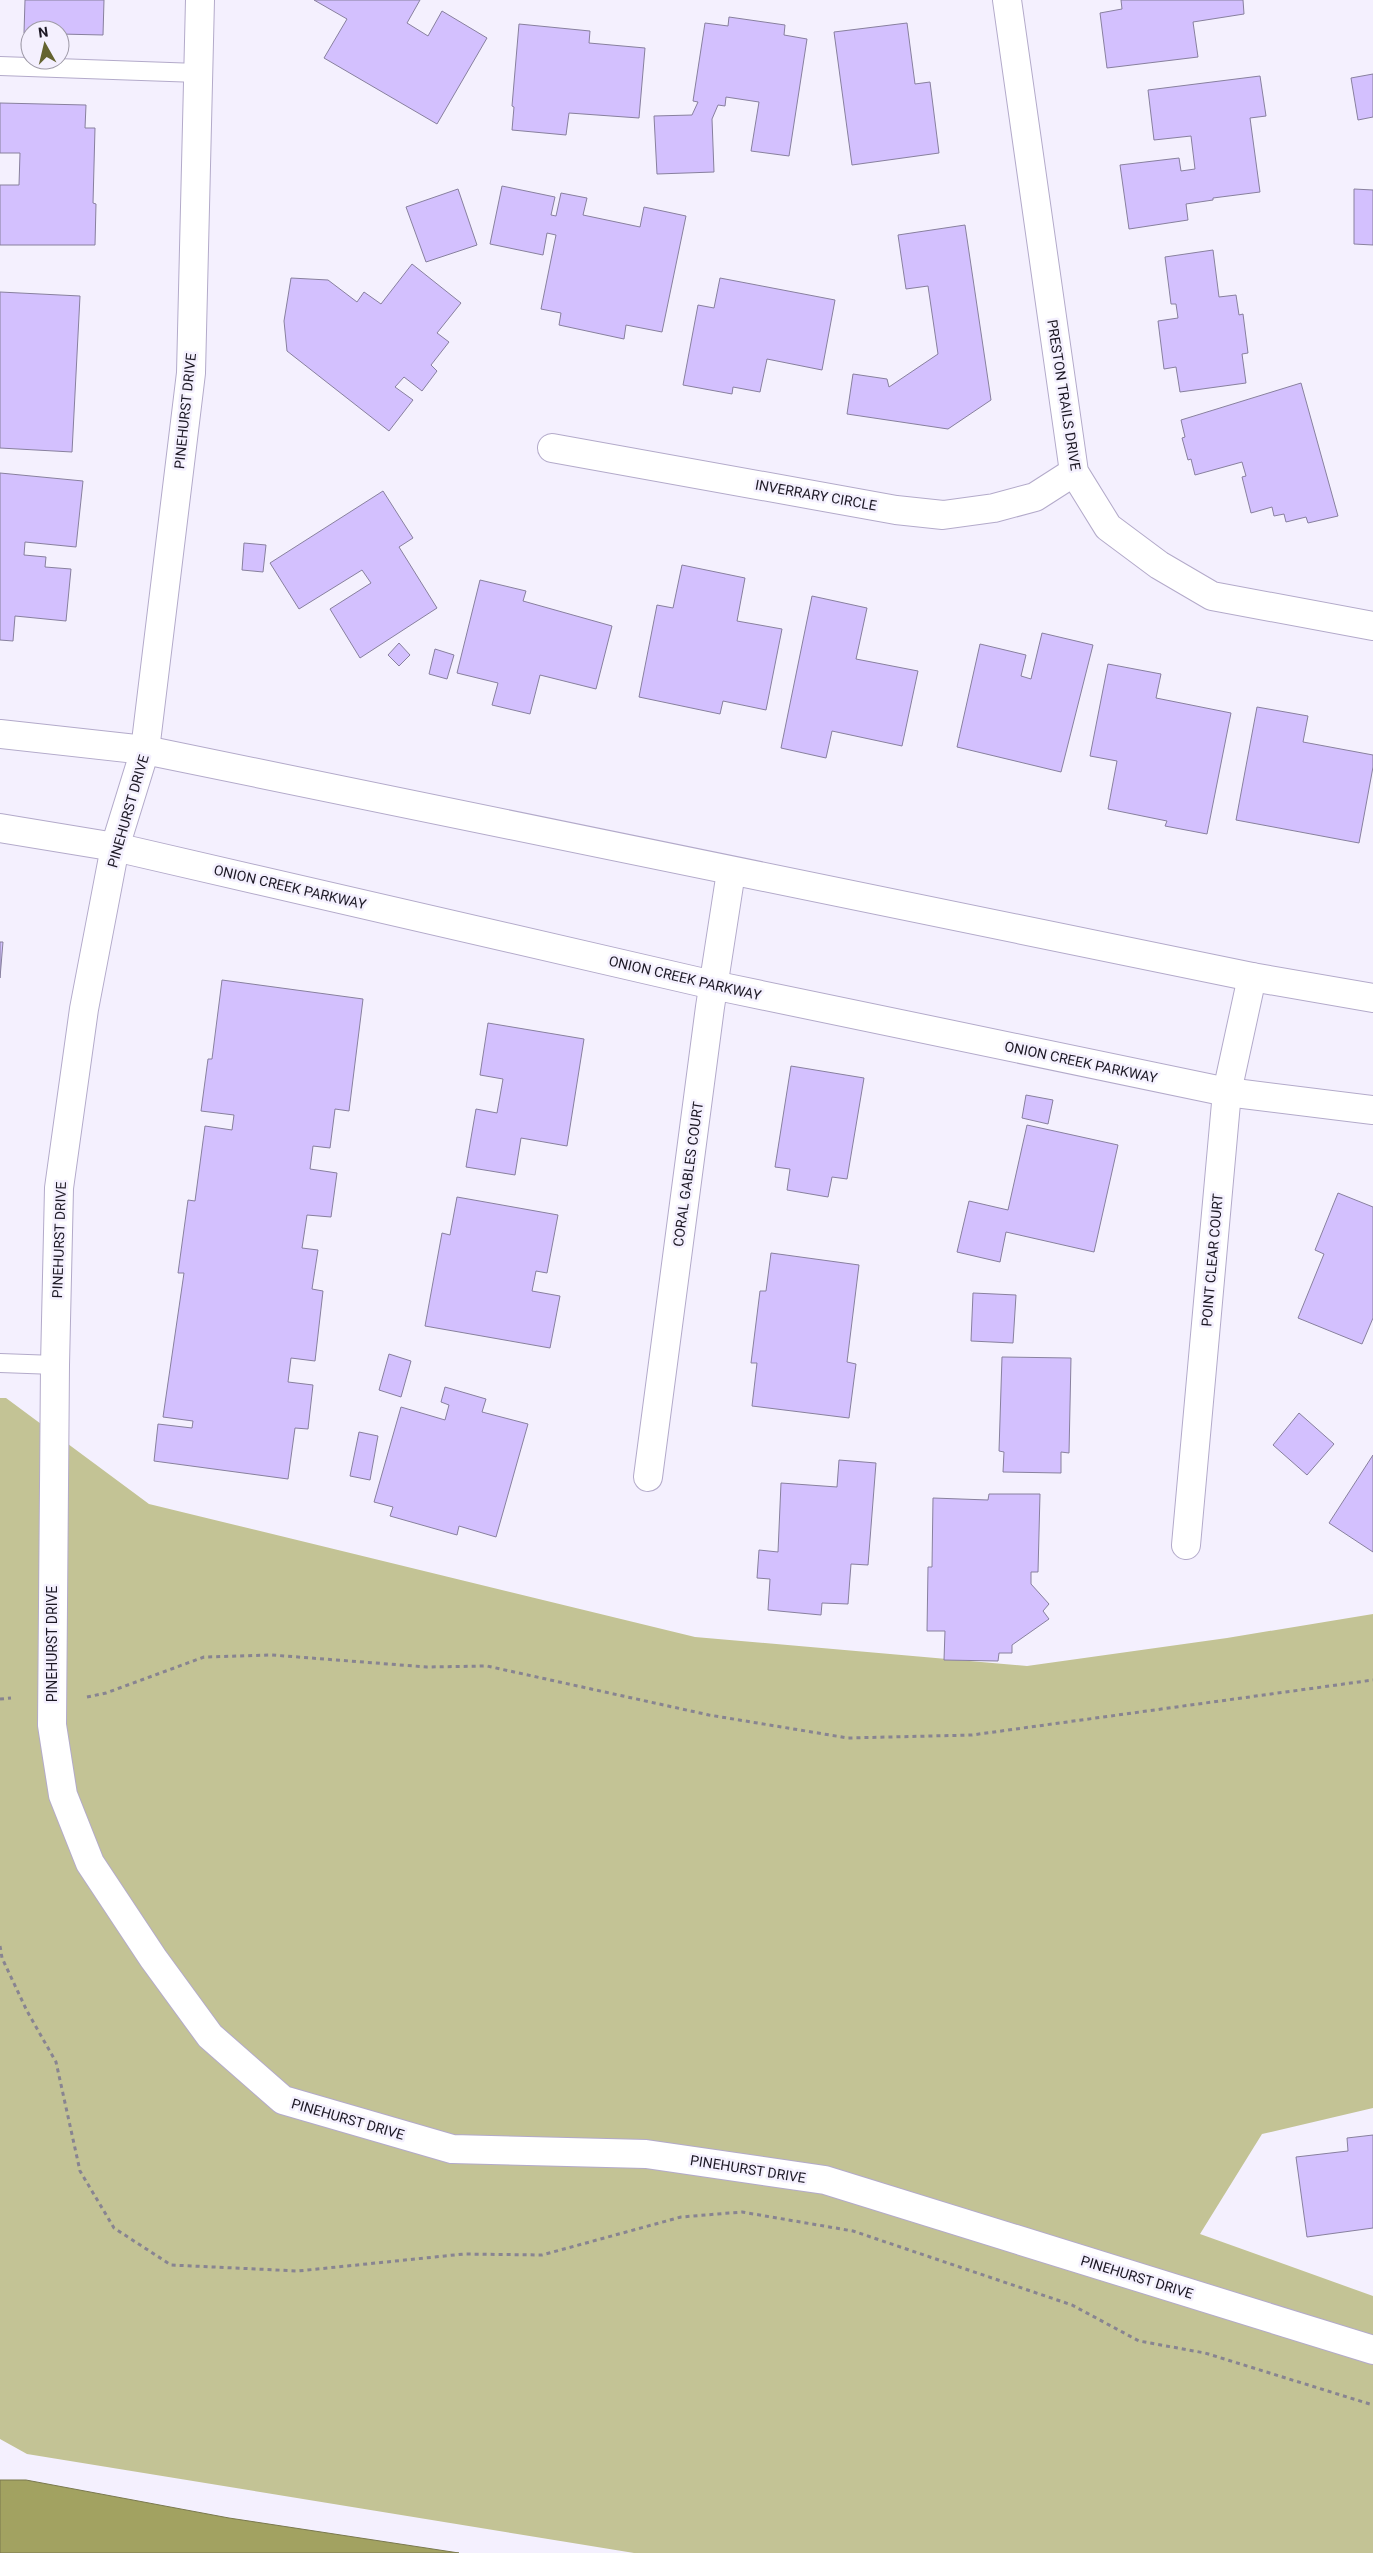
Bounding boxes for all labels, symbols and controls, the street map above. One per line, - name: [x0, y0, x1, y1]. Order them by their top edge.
- north arrow: [20, 20, 70, 70]
- text: N: [37, 24, 49, 41]
- street label: PRESTON TRAILS DRIVE: [1044, 318, 1084, 472]
- street label: PINEHURST DRIVE: [171, 352, 199, 470]
- street label: INVERRARY CIRCLE: [754, 476, 878, 514]
- street label: PINEHURST DRIVE: [104, 753, 152, 869]
- street label: ONION CREEK PARKWAY: [212, 862, 368, 912]
- street label: ONION CREEK PARKWAY: [607, 953, 763, 1003]
- street label: ONION CREEK PARKWAY: [1003, 1038, 1159, 1086]
- street label: CORAL GABLES COURT: [670, 1100, 706, 1248]
- street label: PINEHURST DRIVE: [49, 1181, 69, 1299]
- street label: POINT CLEAR COURT: [1198, 1192, 1226, 1327]
- street label: PINEHURST DRIVE: [44, 1586, 60, 1702]
- street label: PINEHURST DRIVE: [290, 2095, 406, 2143]
- street label: PINEHURST DRIVE: [689, 2152, 807, 2186]
- street label: PINEHURST DRIVE: [1079, 2252, 1195, 2302]

